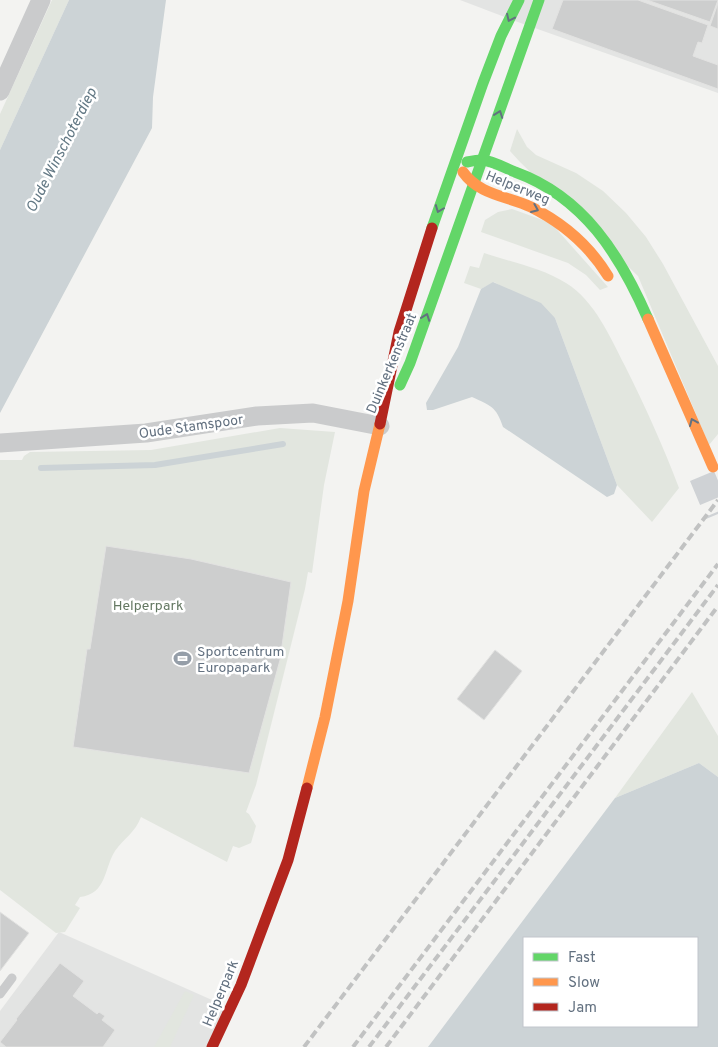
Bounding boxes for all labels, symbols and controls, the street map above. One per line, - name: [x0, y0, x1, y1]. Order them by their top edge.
- one-way arrow: [506, 13, 516, 22]
- water label: Oude Winschoterdiep: [23, 84, 102, 216]
- one-way arrow: [493, 110, 503, 119]
- street label: Helperweg: [483, 168, 552, 209]
- one-way arrow: [530, 203, 539, 214]
- one-way arrow: [435, 204, 445, 213]
- street label: Duinkerkenstraat: [364, 311, 421, 416]
- one-way arrow: [421, 313, 431, 321]
- street label: Oude Stamspoor: [138, 412, 245, 443]
- one-way arrow: [689, 418, 700, 427]
- park label: Helperpark: [113, 598, 183, 615]
- place label: Sportcentrum Europapark: [197, 644, 284, 677]
- sports icon: Sportcentrum Europapark: [173, 649, 193, 669]
- legend: [523, 937, 698, 1027]
- text: Fast: [568, 949, 596, 968]
- street label: Helperpark: [200, 958, 243, 1029]
- text: Slow: [568, 974, 600, 993]
- text: Jam: [568, 999, 597, 1018]

